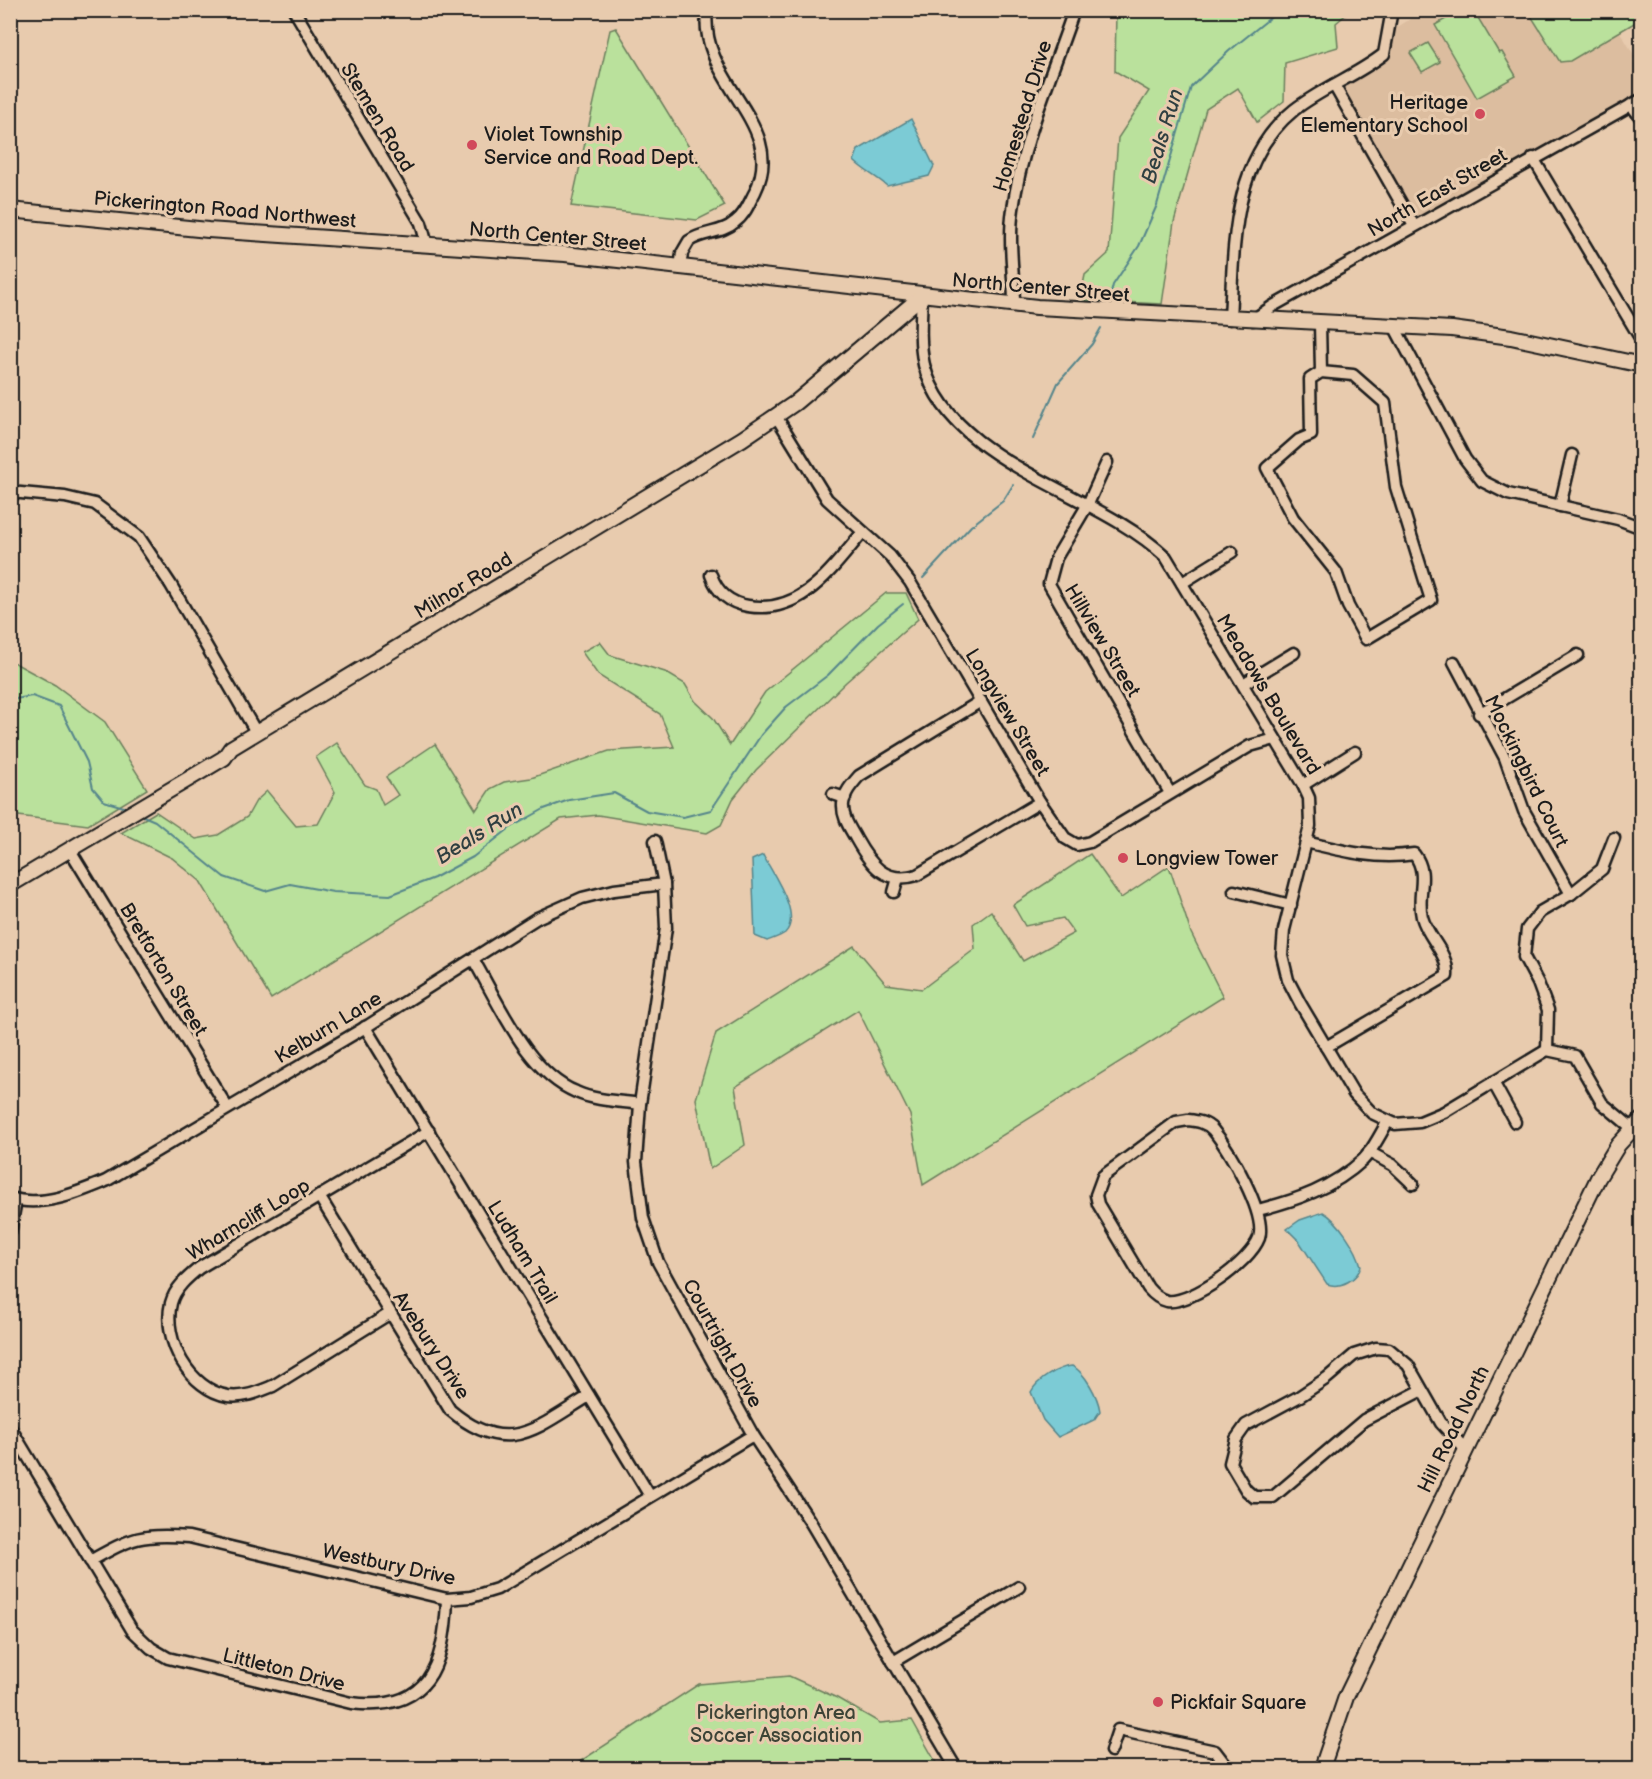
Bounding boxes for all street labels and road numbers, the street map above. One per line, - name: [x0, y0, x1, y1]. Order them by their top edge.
- street label: Homestead Drive: [989, 38, 1057, 195]
- street label: Stemen Road: [335, 59, 419, 176]
- street label: North East Street: [1364, 143, 1511, 242]
- street label: Pickerington Road Northwest: [93, 187, 357, 233]
- street label: North Center Street: [468, 217, 648, 257]
- street label: North Center Street: [951, 268, 1131, 308]
- street label: Milnor Road: [410, 547, 517, 624]
- street label: Hillview Street: [1059, 580, 1145, 701]
- street label: Meadows Boulevard: [1211, 610, 1326, 779]
- street label: Longview Street: [960, 644, 1055, 781]
- street label: Mockingbird Court: [1479, 691, 1573, 851]
- street label: Bretforton Street: [114, 899, 212, 1040]
- street label: Kelburn Lane: [271, 986, 386, 1069]
- street label: Wharncliff Loop: [182, 1174, 315, 1266]
- street label: Ludham Trail: [482, 1197, 562, 1308]
- street label: Courtright Drive: [677, 1275, 767, 1412]
- street label: Avebury Drive: [387, 1287, 475, 1404]
- street label: Hill Road North: [1413, 1362, 1495, 1497]
- street label: Westbury Drive: [320, 1539, 458, 1591]
- street label: Littleton Drive: [220, 1643, 348, 1697]

